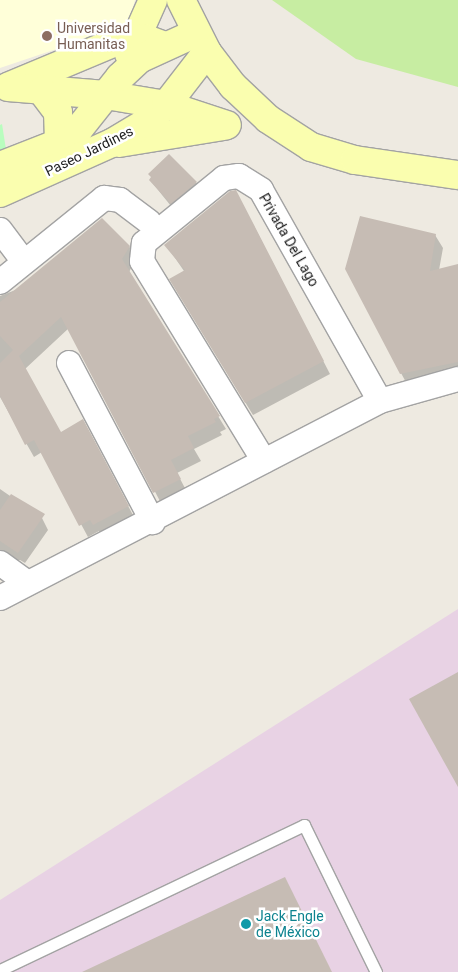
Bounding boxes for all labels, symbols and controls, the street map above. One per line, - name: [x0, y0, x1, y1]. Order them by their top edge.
- place label: Universidad Humanitas: [57, 20, 130, 52]
- marker: Universidad Humanitas: [41, 30, 53, 42]
- street label: Paseo Jardines: [42, 122, 136, 180]
- street label: Privada Del Lago: [256, 190, 322, 290]
- place label: Jack Engle de México: [256, 908, 324, 940]
- marker: Jack Engle de México: [240, 918, 252, 930]

